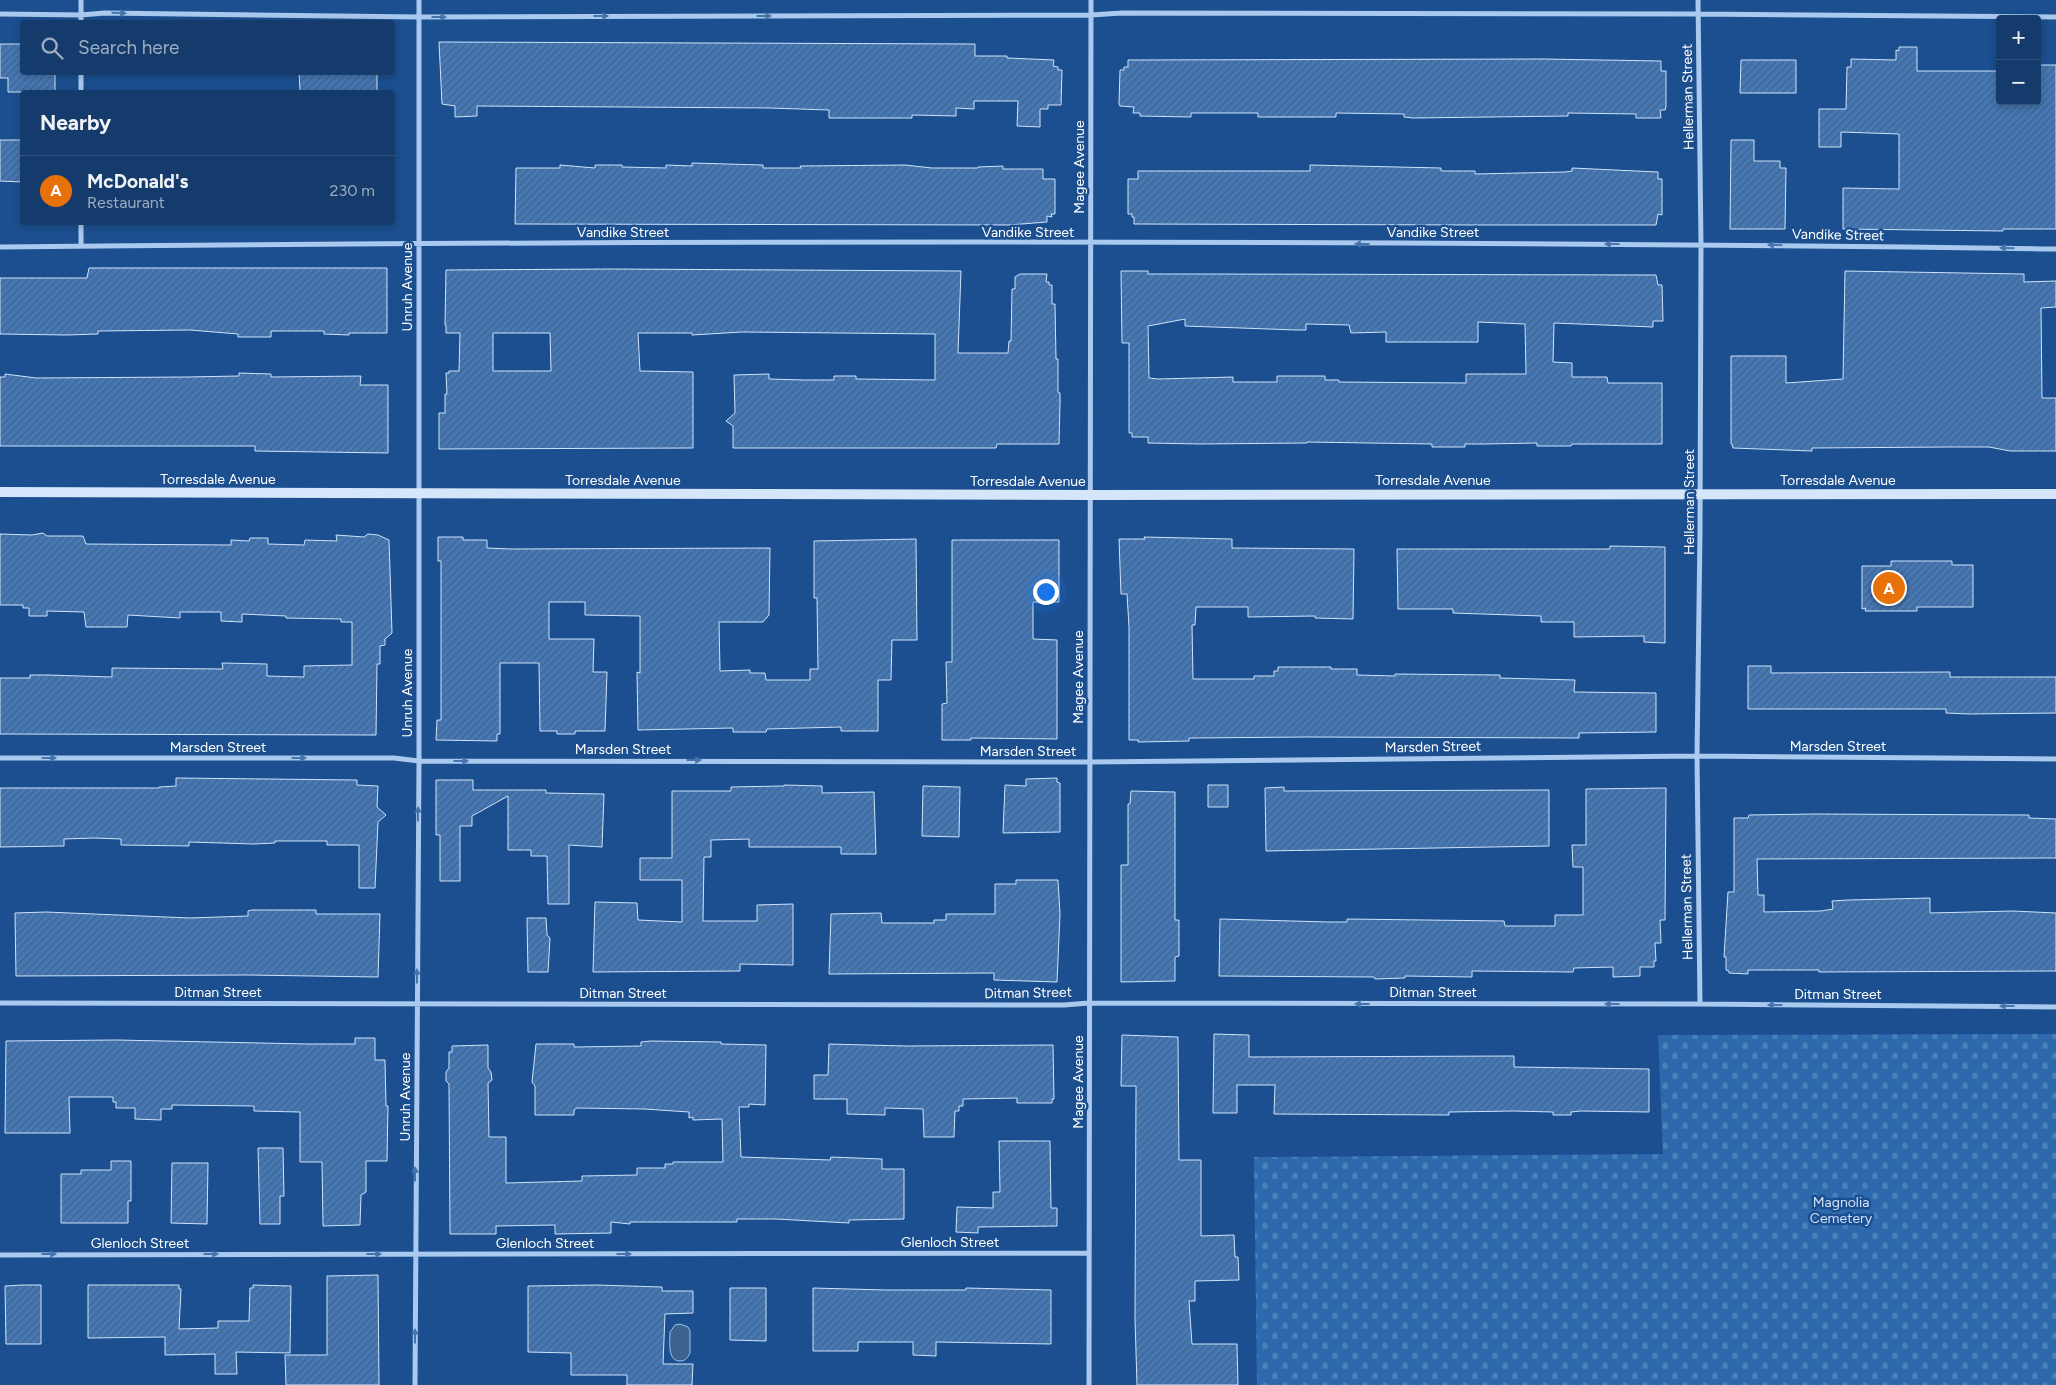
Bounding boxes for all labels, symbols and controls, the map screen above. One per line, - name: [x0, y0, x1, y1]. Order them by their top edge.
- one-way arrow: [111, 9, 127, 17]
- one-way arrow: [593, 12, 609, 20]
- one-way arrow: [756, 12, 772, 20]
- one-way arrow: [431, 13, 447, 21]
- map controls: [1996, 15, 2041, 105]
- button: +: [1996, 15, 2041, 60]
- search box: [20, 20, 395, 75]
- icon: search: [38, 34, 66, 62]
- text: Search here: [78, 36, 180, 59]
- street label: Hellerman Street: [1679, 44, 1697, 150]
- button: −: [1996, 60, 2041, 105]
- text: Nearby: [40, 110, 111, 135]
- street label: Magee Avenue: [1071, 120, 1088, 214]
- text: McDonald's: [87, 170, 188, 193]
- text: A: [50, 181, 62, 200]
- text: 230 m: [330, 181, 375, 200]
- text: Restaurant: [87, 193, 165, 212]
- street label: Vandike Street: [577, 224, 669, 241]
- street label: Vandike Street: [982, 224, 1074, 241]
- street label: Vandike Street: [1387, 224, 1479, 241]
- street label: Vandike Street: [1792, 226, 1884, 244]
- one-way arrow: [1354, 240, 1370, 248]
- one-way arrow: [1604, 240, 1620, 248]
- one-way arrow: [1767, 241, 1783, 249]
- street label: Unruh Avenue: [399, 242, 416, 331]
- one-way arrow: [1999, 244, 2015, 252]
- street label: Hellerman Street: [1681, 449, 1698, 555]
- street label: Torresdale Avenue: [160, 471, 276, 488]
- street label: Torresdale Avenue: [565, 472, 681, 489]
- street label: Torresdale Avenue: [1375, 472, 1491, 489]
- street label: Torresdale Avenue: [1780, 472, 1896, 489]
- street label: Torresdale Avenue: [970, 473, 1086, 490]
- pin: A: [1873, 569, 1905, 607]
- your location: [1033, 579, 1059, 605]
- street label: Magee Avenue: [1070, 630, 1087, 724]
- street label: Unruh Avenue: [399, 648, 416, 737]
- street label: Marsden Street: [1385, 738, 1481, 756]
- street label: Marsden Street: [1790, 738, 1886, 755]
- street label: Marsden Street: [170, 739, 266, 756]
- street label: Marsden Street: [575, 741, 671, 758]
- street label: Marsden Street: [980, 743, 1076, 760]
- one-way arrow: [41, 754, 57, 762]
- one-way arrow: [291, 754, 307, 762]
- one-way arrow: [686, 756, 702, 764]
- one-way arrow: [453, 757, 469, 765]
- one-way arrow: [414, 806, 422, 822]
- street label: Hellerman Street: [1678, 854, 1696, 960]
- one-way arrow: [413, 968, 421, 984]
- street label: Ditman Street: [174, 984, 262, 1001]
- street label: Ditman Street: [984, 984, 1072, 1002]
- street label: Ditman Street: [1389, 984, 1477, 1001]
- street label: Ditman Street: [579, 985, 667, 1002]
- street label: Ditman Street: [1794, 986, 1882, 1003]
- one-way arrow: [1354, 1000, 1370, 1008]
- one-way arrow: [1604, 1000, 1620, 1008]
- one-way arrow: [1767, 1001, 1783, 1009]
- one-way arrow: [1999, 1002, 2015, 1010]
- street label: Magee Avenue: [1070, 1035, 1087, 1129]
- street label: Unruh Avenue: [397, 1052, 414, 1141]
- one-way arrow: [411, 1166, 419, 1182]
- park label: Magnolia Cemetery: [1810, 1194, 1873, 1227]
- street label: Glenloch Street: [901, 1234, 999, 1251]
- street label: Glenloch Street: [91, 1235, 189, 1252]
- street label: Glenloch Street: [496, 1235, 594, 1252]
- one-way arrow: [41, 1250, 57, 1258]
- one-way arrow: [203, 1250, 219, 1258]
- one-way arrow: [366, 1250, 382, 1258]
- one-way arrow: [616, 1250, 632, 1258]
- one-way arrow: [411, 1328, 419, 1344]

